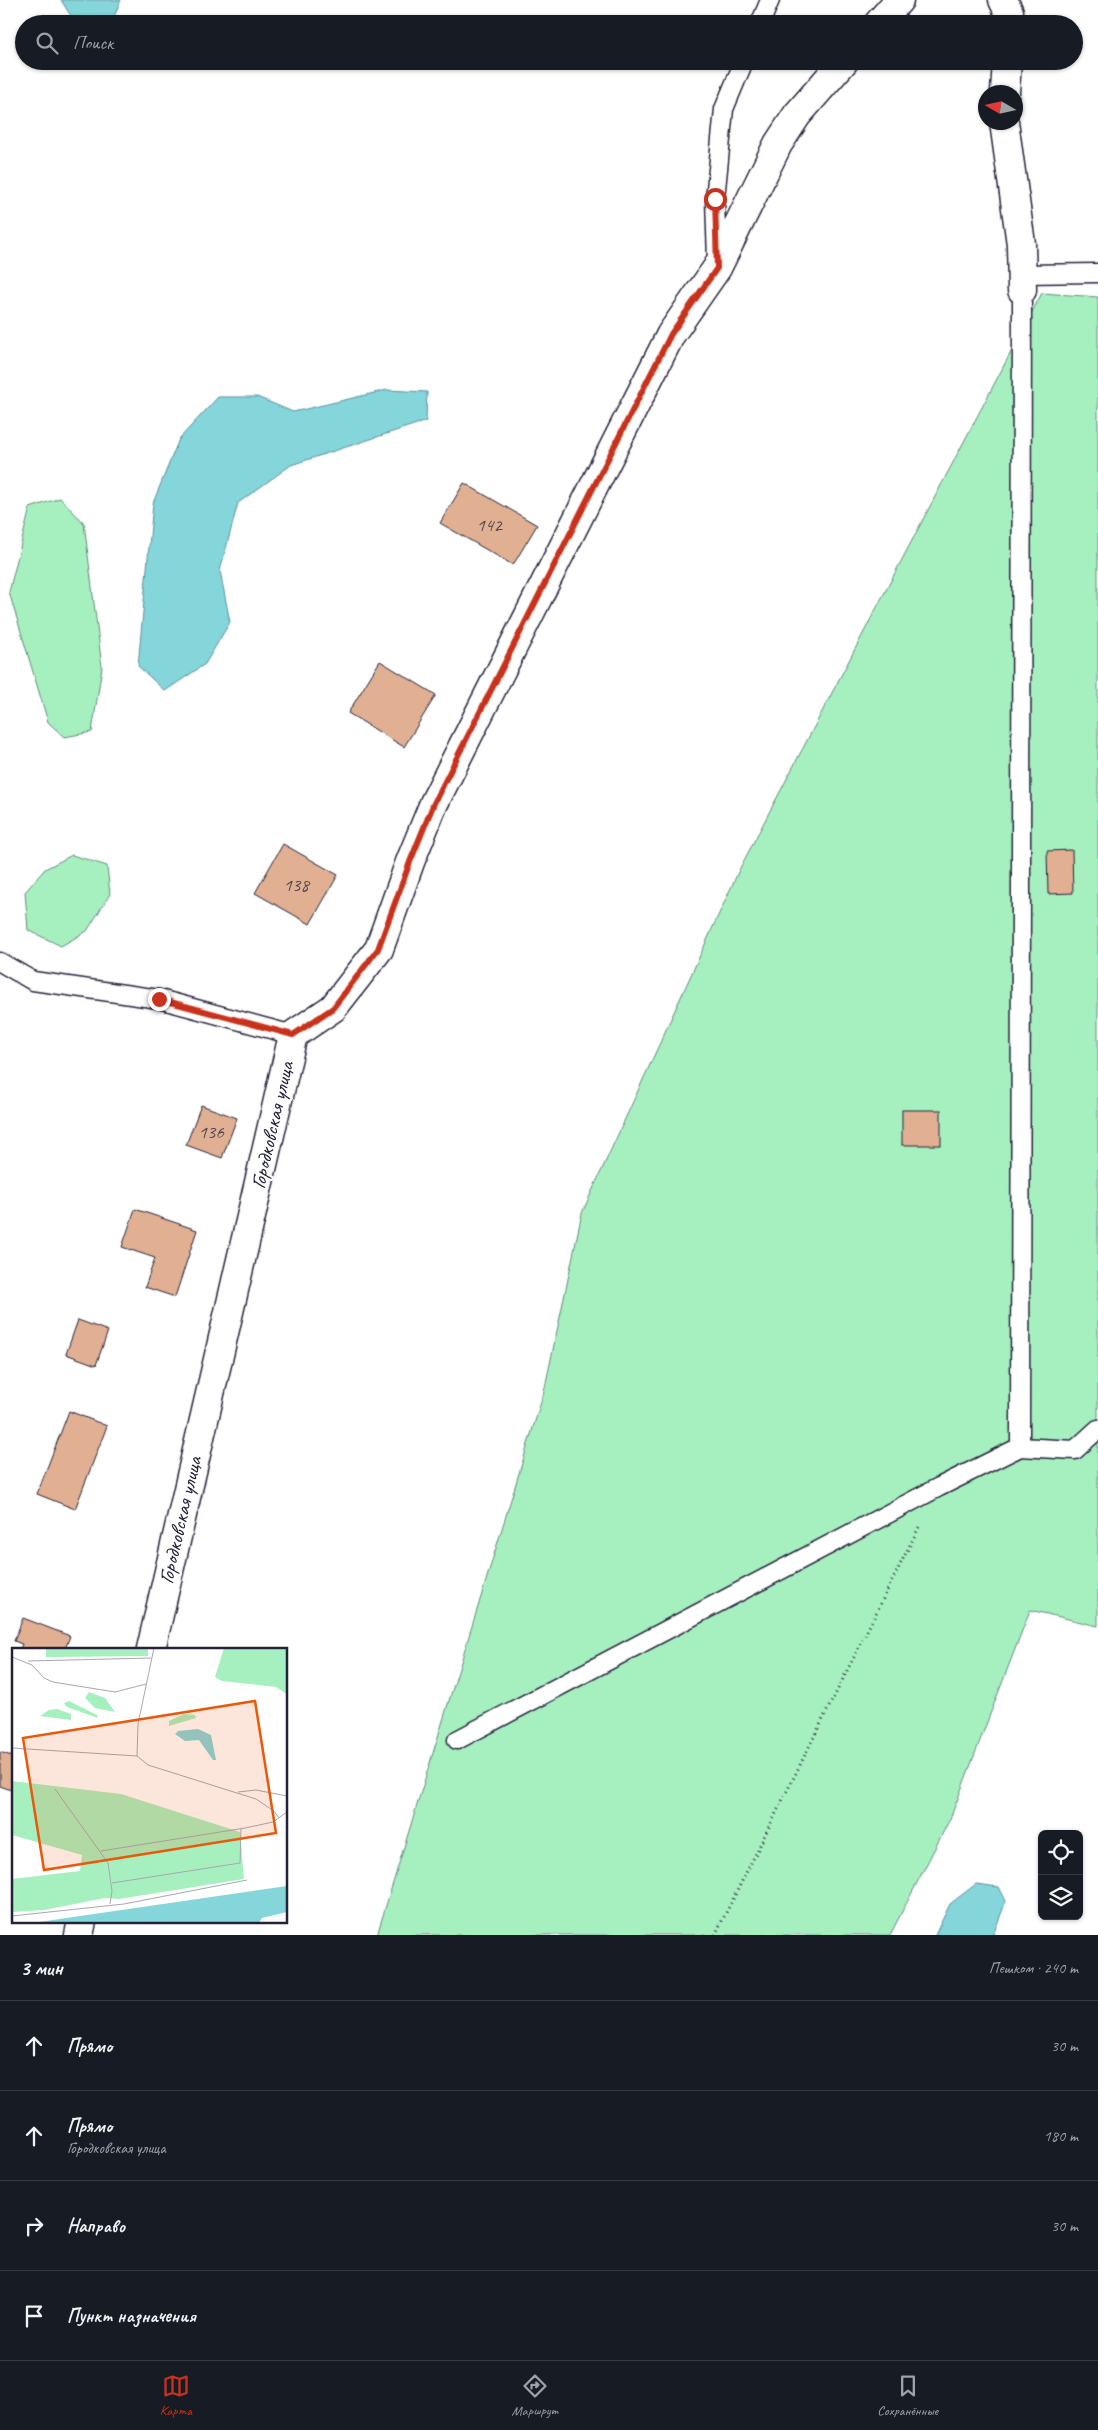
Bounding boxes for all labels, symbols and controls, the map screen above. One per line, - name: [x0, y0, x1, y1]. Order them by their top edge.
- search box: [15, 15, 1083, 70]
- icon: search: [33, 29, 61, 57]
- text: Поиск: [73, 31, 113, 55]
- north arrow: [978, 85, 1023, 130]
- route start: [704, 188, 727, 211]
- house number: 142: [476, 513, 503, 537]
- house number: 138: [283, 873, 311, 897]
- route end: [148, 988, 171, 1011]
- street label: Городковская улица: [245, 1057, 300, 1191]
- house number: 136: [198, 1120, 225, 1144]
- street label: Городковская улица: [153, 1452, 208, 1586]
- inset map: [12, 1648, 288, 1922]
- map controls: [1038, 1830, 1083, 1920]
- button: locate: [1038, 1830, 1083, 1875]
- button: layers: [1038, 1875, 1083, 1920]
- text: 3 мин: [20, 1955, 63, 1981]
- text: Пешком · 240 m: [989, 1958, 1078, 1978]
- icon: ahead: [20, 2032, 48, 2060]
- text: Прямо: [67, 2034, 112, 2058]
- text: 30 m: [1051, 2036, 1078, 2056]
- text: Прямо: [67, 2114, 112, 2138]
- icon: ahead: [20, 2122, 48, 2150]
- text: 180 m: [1044, 2126, 1078, 2146]
- text: Городковская улица: [67, 2138, 166, 2158]
- icon: right: [20, 2212, 48, 2240]
- text: Направо: [67, 2214, 125, 2238]
- text: 30 m: [1051, 2216, 1078, 2236]
- icon: arrive: [20, 2302, 48, 2330]
- text: Пункт назначения: [67, 2304, 196, 2328]
- tab: Карта: [160, 2372, 192, 2419]
- tab: Маршрут: [512, 2372, 558, 2419]
- tab: Сохранённые: [877, 2372, 938, 2419]

